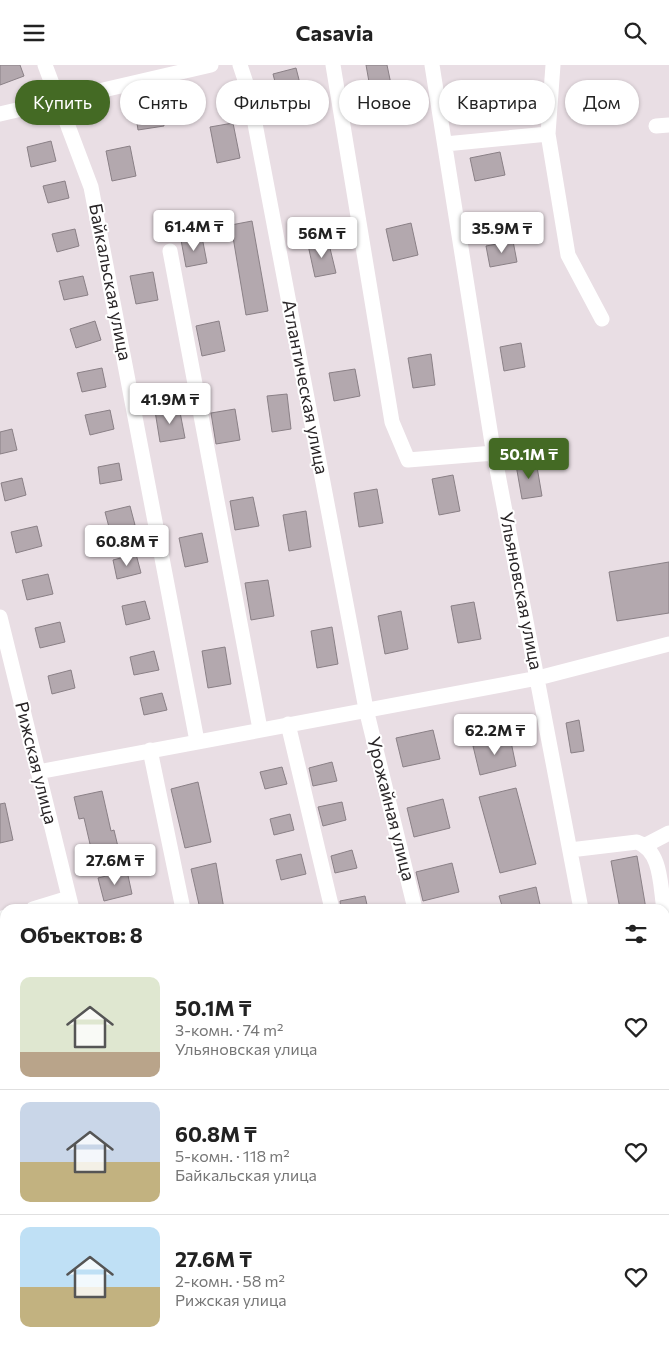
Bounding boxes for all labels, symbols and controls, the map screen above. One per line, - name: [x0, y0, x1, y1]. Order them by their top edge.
- icon: menu: [20, 19, 48, 47]
- text: Casavia: [296, 19, 373, 46]
- icon: search: [621, 19, 649, 47]
- chip: Купить: [15, 80, 110, 125]
- chip: Снять: [120, 80, 206, 125]
- chip: Фильтры: [216, 80, 329, 125]
- chip: Новое: [339, 80, 429, 125]
- chip: Квартира: [439, 80, 555, 125]
- chip: Дом: [565, 80, 639, 125]
- street label: Байкальская улица: [85, 201, 137, 362]
- pin: 61.4M ₸: [148, 209, 240, 252]
- pin: 35.9M ₸: [456, 211, 548, 254]
- text: 61.4M ₸: [164, 216, 224, 235]
- pin: 56M ₸: [287, 217, 357, 259]
- text: 35.9M ₸: [472, 218, 532, 237]
- text: 56M ₸: [298, 223, 346, 242]
- street label: Атлантическая улица: [278, 298, 334, 476]
- pin: 41.9M ₸: [124, 383, 216, 425]
- text: 41.9M ₸: [141, 389, 199, 408]
- pin: 50.1M ₸: [483, 437, 575, 480]
- text: 50.1M ₸: [500, 444, 558, 463]
- street label: Ульяновская улица: [496, 510, 548, 671]
- pin: 60.8M ₸: [81, 525, 173, 567]
- text: 60.8M ₸: [96, 531, 158, 550]
- street label: Рижская улица: [11, 699, 63, 826]
- pin: 62.2M ₸: [449, 713, 541, 756]
- text: 62.2M ₸: [465, 720, 525, 739]
- street label: Урожайная улица: [363, 735, 420, 883]
- pin: 27.6M ₸: [69, 843, 161, 886]
- text: 27.6M ₸: [86, 850, 144, 869]
- icon: filters: [622, 920, 650, 948]
- text: Объектов: 8: [20, 922, 143, 947]
- text: 50.1M ₸: [175, 995, 252, 1020]
- icon: home: [60, 997, 120, 1057]
- icon: heart: [622, 1013, 650, 1041]
- text: 3-комн. · 74 m²: [175, 1020, 283, 1039]
- text: Ульяновская улица: [175, 1039, 317, 1058]
- text: 60.8M ₸: [175, 1121, 257, 1146]
- icon: home: [60, 1122, 120, 1182]
- icon: heart: [622, 1138, 650, 1166]
- text: 5-комн. · 118 m²: [175, 1146, 290, 1165]
- text: Байкальская улица: [175, 1165, 317, 1184]
- text: 27.6M ₸: [175, 1246, 252, 1271]
- icon: home: [60, 1247, 120, 1307]
- icon: heart: [622, 1263, 650, 1291]
- text: 2-комн. · 58 m²: [175, 1271, 285, 1290]
- text: Рижская улица: [175, 1290, 287, 1309]

